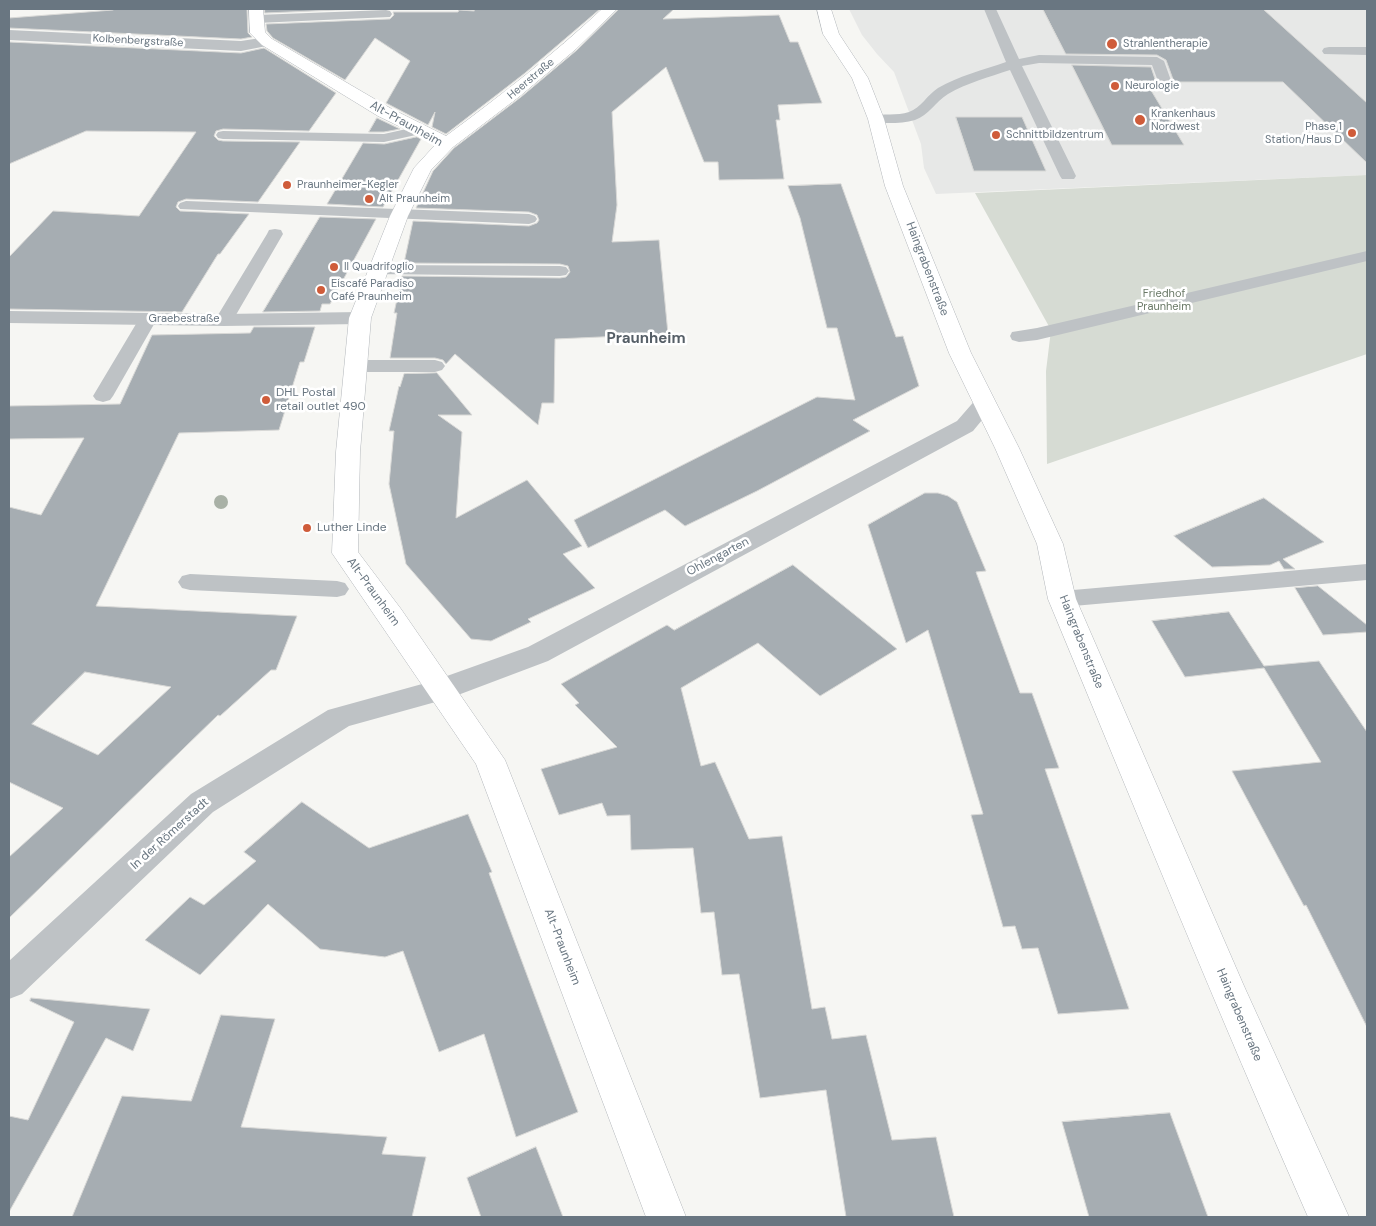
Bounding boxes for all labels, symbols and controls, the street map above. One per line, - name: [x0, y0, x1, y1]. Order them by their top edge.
- street label: Kolbenbergstraße: [92, 32, 184, 50]
- marker: Strahlentherapie: [1105, 37, 1119, 51]
- place label: Strahlentherapie: [1123, 37, 1208, 51]
- street label: Heerstraße: [505, 56, 557, 102]
- place label: Neurologie: [1125, 79, 1179, 93]
- marker: Neurologie: [1109, 80, 1121, 92]
- street label: Alt-Praunheim: [367, 98, 445, 150]
- place label: Krankenhaus Nordwest: [1151, 107, 1216, 133]
- marker: Krankenhaus Nordwest: [1133, 113, 1147, 127]
- place label: Phase 1 Station/Haus D: [1265, 120, 1342, 146]
- marker: Phase 1 Station/Haus D: [1346, 127, 1358, 139]
- place label: Schnittbildzentrum: [1006, 128, 1104, 142]
- marker: Schnittbildzentrum: [990, 129, 1002, 141]
- place label: Praunheimer-Kegler: [297, 178, 399, 192]
- marker: Praunheimer-Kegler: [281, 179, 293, 191]
- place label: Alt Praunheim: [379, 192, 450, 206]
- marker: Alt Praunheim: [363, 193, 375, 205]
- street label: Haingrabenstraße: [902, 220, 952, 318]
- place label: Il Quadrifoglio: [344, 260, 414, 274]
- marker: Il Quadrifoglio: [328, 261, 340, 273]
- place label: Eiscafé Paradiso Café Praunheim: [331, 277, 414, 303]
- marker: Eiscafé Paradiso Café Praunheim: [315, 284, 327, 296]
- park label: Friedhof Praunheim: [1137, 287, 1191, 313]
- street label: Graebestraße: [149, 312, 219, 326]
- district label: Praunheim: [606, 330, 686, 348]
- place label: DHL Postal retail outlet 490: [276, 386, 366, 414]
- marker: DHL Postal retail outlet 490: [260, 394, 272, 406]
- place label: Luther Linde: [317, 521, 387, 535]
- marker: Luther Linde: [301, 522, 313, 534]
- street label: Ohlengarten: [684, 535, 752, 579]
- street label: Alt-Praunheim: [343, 555, 403, 629]
- street label: Haingrabenstraße: [1056, 593, 1106, 691]
- street label: In der Römerstadt: [128, 795, 212, 873]
- street label: Alt-Praunheim: [541, 907, 583, 987]
- street label: Haingrabenstraße: [1213, 966, 1265, 1064]

